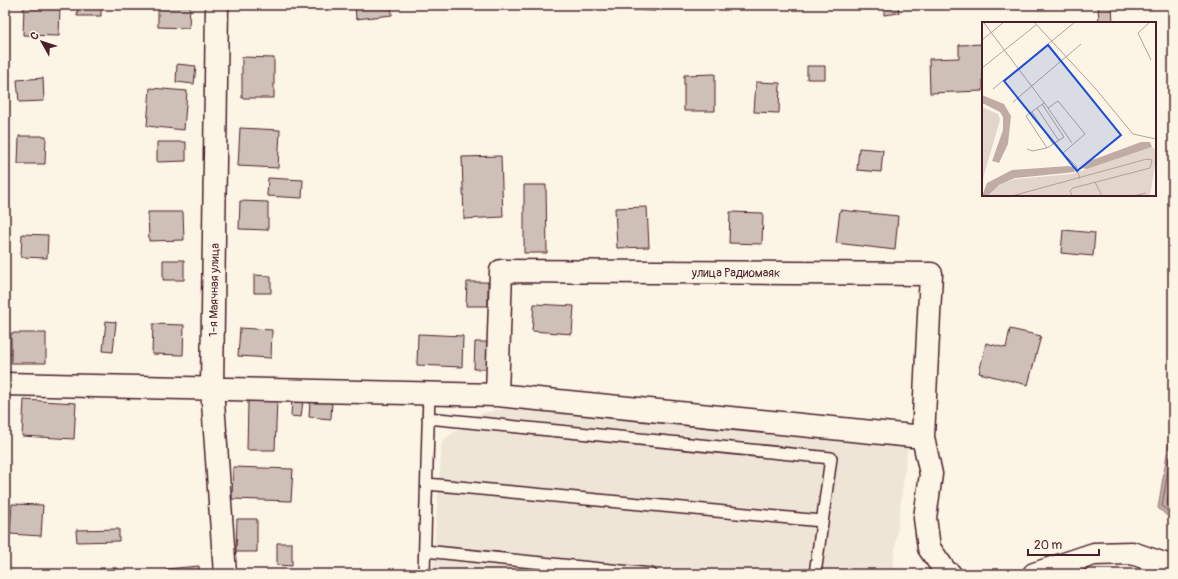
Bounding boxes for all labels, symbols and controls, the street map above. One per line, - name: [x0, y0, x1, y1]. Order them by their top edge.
- north arrow: [22, 22, 62, 62]
- inset map: [982, 22, 1156, 196]
- text: С: [27, 29, 42, 43]
- street label: 1-я Маячная улица: [206, 243, 223, 337]
- street label: улица Радиомаяк: [691, 266, 780, 281]
- scale bar: [1028, 531, 1099, 557]
- text: 20 m: [1034, 538, 1063, 553]

